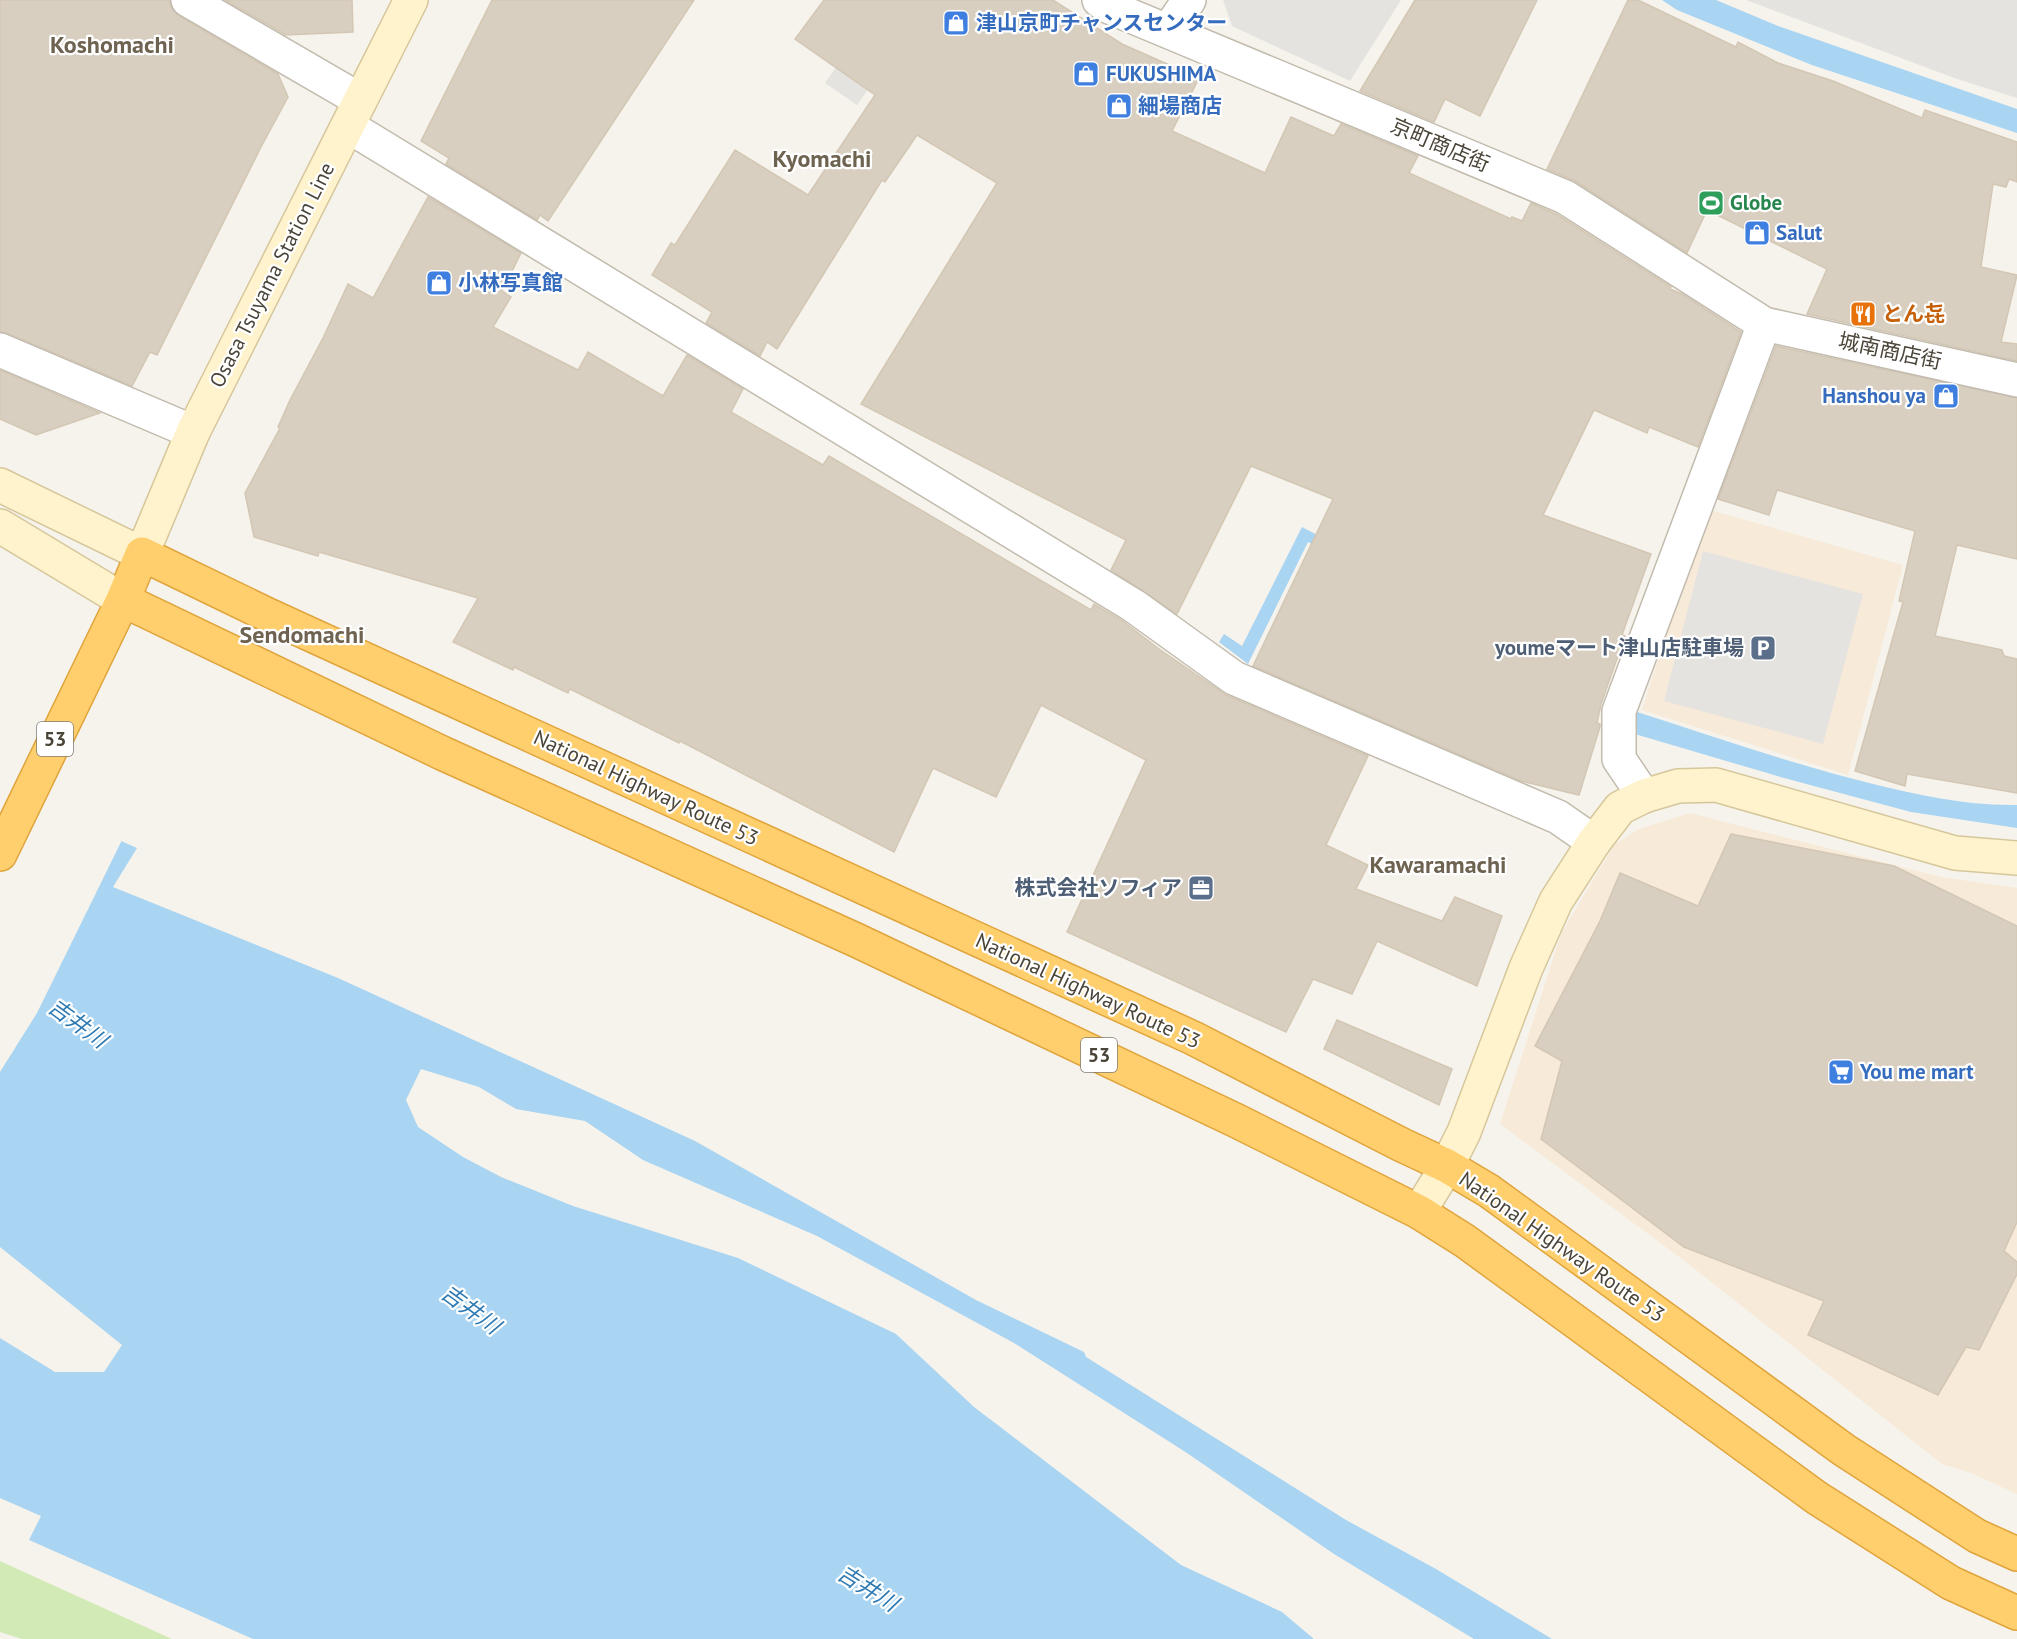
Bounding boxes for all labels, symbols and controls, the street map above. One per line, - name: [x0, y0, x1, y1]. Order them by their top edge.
- shop icon: 津山京町チャンスセンター: [941, 8, 971, 38]
- place label: 津山京町チャンスセンター: [976, 9, 1227, 36]
- district label: Koshomachi: [50, 29, 174, 60]
- shop icon: FUKUSHIMA: [1071, 59, 1101, 89]
- place label: FUKUSHIMA: [1106, 60, 1217, 87]
- shop icon: 細場商店: [1104, 91, 1134, 121]
- place label: 細場商店: [1138, 92, 1222, 119]
- street label: 京町商店街: [1387, 112, 1494, 177]
- district label: Kyomachi: [773, 143, 871, 174]
- street label: Osasa Tsuyama Station Line: [203, 158, 340, 392]
- sports icon: Globe: [1696, 188, 1726, 218]
- place label: Globe: [1730, 189, 1782, 216]
- shop icon: Salut: [1742, 218, 1772, 248]
- place label: Salut: [1776, 219, 1823, 246]
- shop icon: 小林写真館: [424, 268, 454, 298]
- place label: 小林写真館: [458, 269, 563, 296]
- restaurant icon: とん㐂: [1848, 299, 1878, 329]
- place label: とん㐂: [1882, 300, 1945, 327]
- street label: 城南商店街: [1836, 326, 1944, 375]
- shop icon: Hanshou ya: [1931, 381, 1961, 411]
- place label: Hanshou ya: [1822, 382, 1926, 409]
- district label: Sendomachi: [240, 619, 364, 650]
- parking icon: youmeマート津山店駐車場: [1748, 633, 1778, 663]
- place label: youmeマート津山店駐車場: [1494, 634, 1744, 661]
- road number: 53: [37, 722, 73, 756]
- street label: National Highway Route 53: [529, 723, 763, 852]
- district label: Kawaramachi: [1370, 849, 1507, 880]
- office icon: 株式会社ソフィア: [1186, 873, 1216, 903]
- place label: 株式会社ソフィア: [1014, 874, 1182, 901]
- street label: National Highway Route 53: [971, 928, 1205, 1054]
- water label: 吉井川: [43, 992, 115, 1055]
- road number: 53: [1081, 1038, 1117, 1072]
- supermarket icon: You me mart: [1826, 1057, 1856, 1087]
- place label: You me mart: [1859, 1058, 1974, 1085]
- street label: National Highway Route 53: [1454, 1165, 1671, 1328]
- water label: 吉井川: [436, 1278, 508, 1341]
- water label: 吉井川: [833, 1559, 905, 1618]

